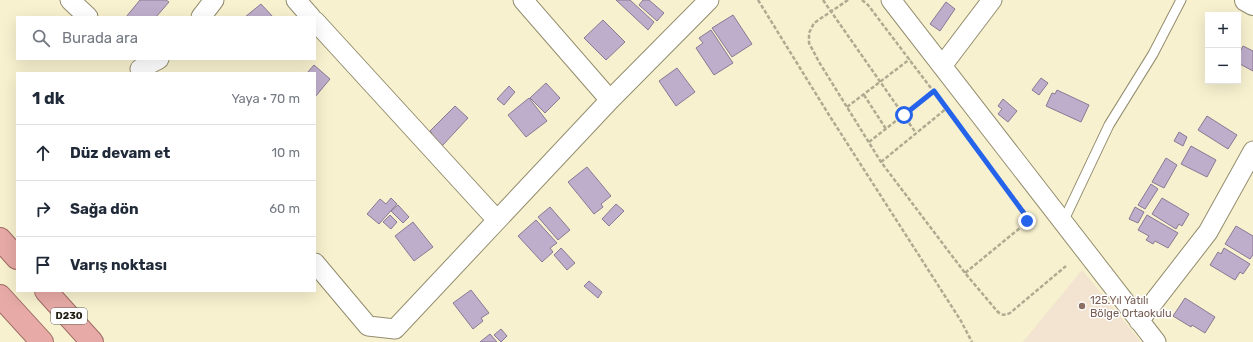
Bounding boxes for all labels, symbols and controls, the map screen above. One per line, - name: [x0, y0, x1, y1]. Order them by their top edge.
- map controls: [1205, 12, 1241, 84]
- button: +: [1205, 12, 1241, 48]
- search box: [16, 16, 316, 60]
- icon: search: [30, 27, 52, 49]
- text: Burada ara: [62, 29, 138, 47]
- button: −: [1205, 48, 1241, 84]
- text: 1 dk: [32, 88, 65, 108]
- text: Yaya · 70 m: [231, 91, 300, 106]
- route start: [895, 106, 913, 124]
- icon: ahead: [32, 142, 54, 164]
- text: Düz devam et: [70, 144, 170, 162]
- text: 10 m: [271, 145, 300, 160]
- icon: right: [32, 198, 54, 220]
- text: Sağa dön: [70, 200, 139, 218]
- text: 60 m: [269, 201, 300, 216]
- route end: [1018, 212, 1036, 230]
- icon: arrive: [32, 254, 54, 276]
- text: Varış noktası: [70, 256, 167, 274]
- place label: 125.Yıl Yatılı Bölge Ortaokulu: [1090, 294, 1172, 320]
- marker: 125.Yıl Yatılı Bölge Ortaokulu: [1077, 301, 1087, 311]
- road number: D230: [51, 308, 87, 324]

